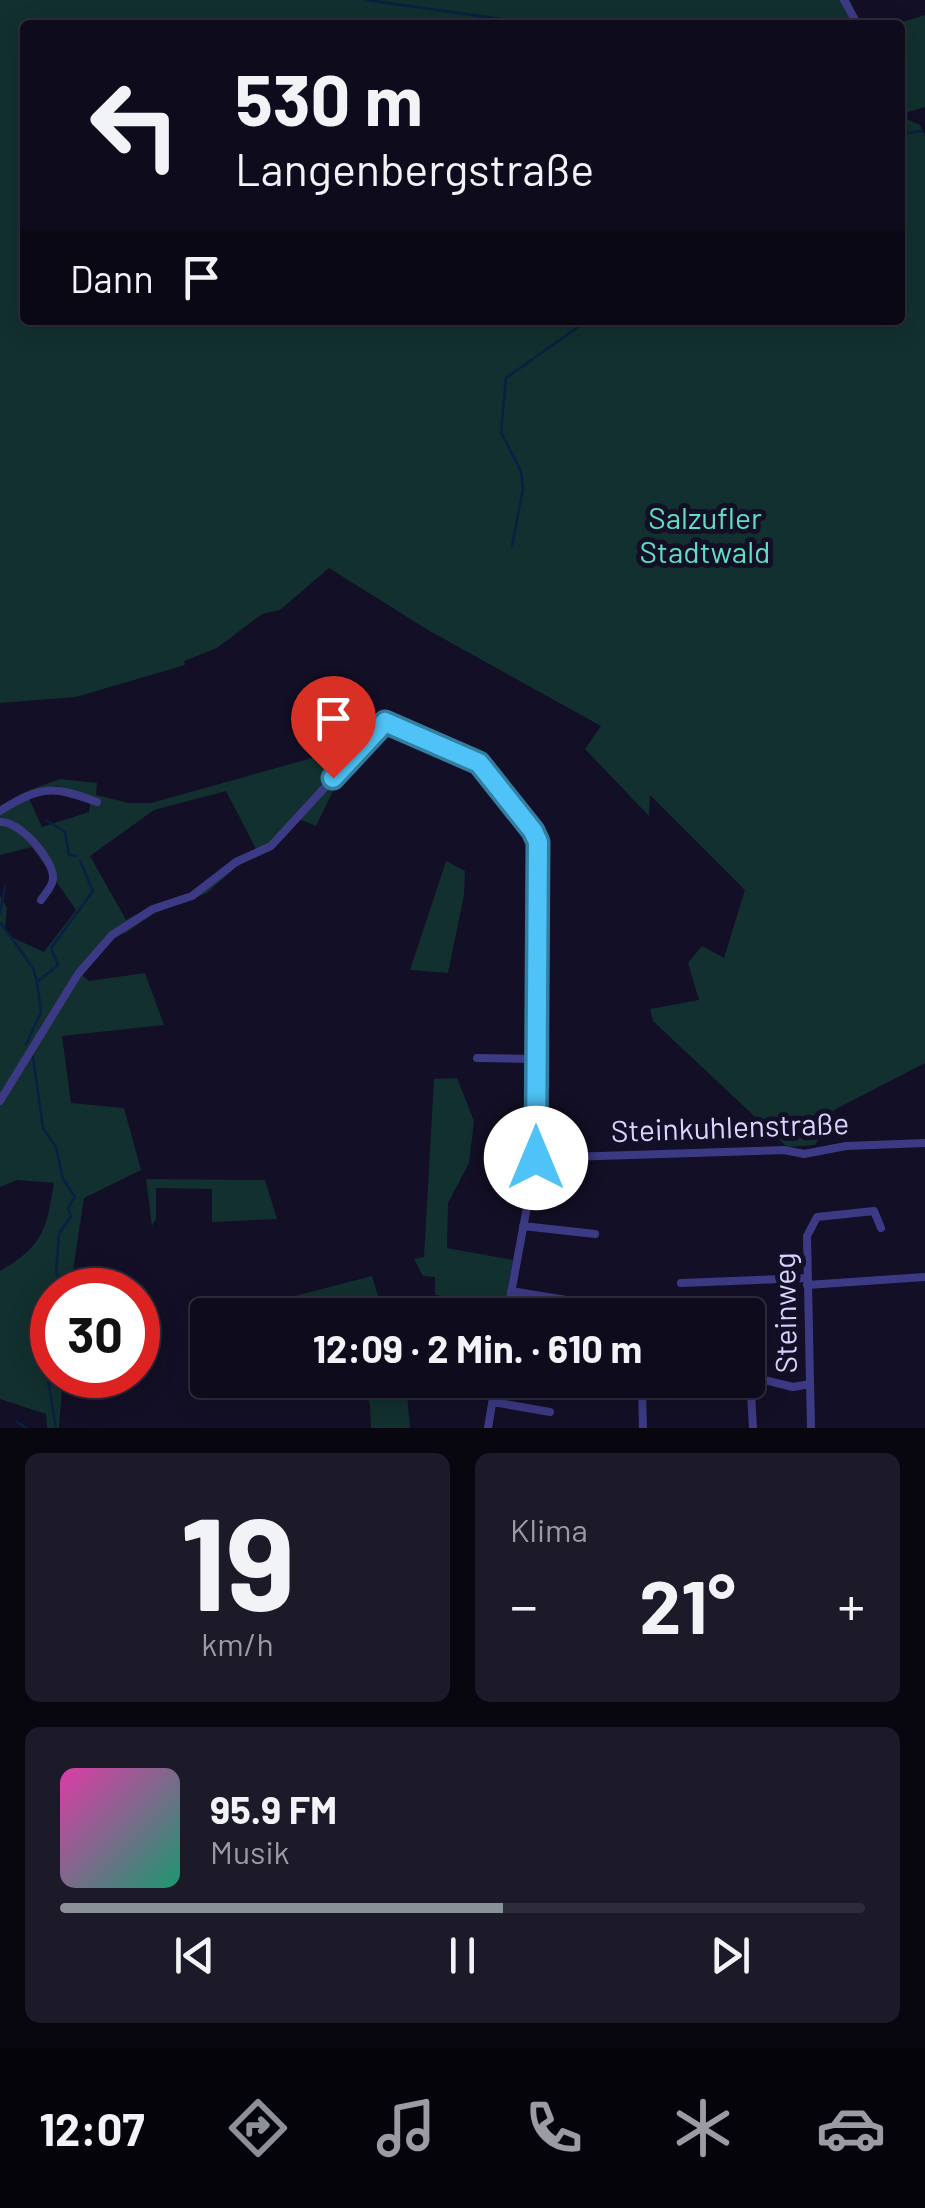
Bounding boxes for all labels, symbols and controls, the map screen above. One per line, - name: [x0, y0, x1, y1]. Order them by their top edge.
- text: 530 m: [235, 56, 423, 140]
- icon: left: [70, 60, 200, 190]
- text: Langenbergstraße: [235, 141, 594, 195]
- icon: arrive: [174, 250, 229, 305]
- text: Dann: [70, 255, 154, 301]
- park label: Salzufler Stadtwald: [640, 499, 770, 569]
- pin: [291, 676, 376, 779]
- icon: arrive: [306, 691, 361, 746]
- street label: Steinkuhlenstraße: [610, 1104, 850, 1148]
- position arrow: [484, 1106, 588, 1210]
- street label: Steinweg: [765, 1252, 803, 1374]
- speed limit sign: 30: [30, 1268, 160, 1398]
- text: 12:09 · 2 Min. · 610 m: [313, 1325, 642, 1371]
- text: 19: [180, 1481, 295, 1637]
- text: Klima: [510, 1510, 588, 1548]
- text: 21°: [639, 1559, 736, 1649]
- text: −: [510, 1571, 538, 1637]
- text: +: [837, 1571, 865, 1637]
- text: km/h: [201, 1624, 274, 1662]
- text: 95.9 FM: [210, 1786, 337, 1832]
- text: Musik: [210, 1832, 290, 1870]
- icon: previous: [167, 1928, 222, 1983]
- icon: pause: [435, 1928, 490, 1983]
- icon: next: [703, 1928, 758, 1983]
- icon: directions: [223, 2093, 293, 2163]
- icon: music: [371, 2093, 441, 2163]
- icon: phone: [519, 2093, 589, 2163]
- icon: climate: [668, 2093, 738, 2163]
- icon: car: [816, 2093, 886, 2163]
- text: 12:07: [39, 2101, 145, 2155]

